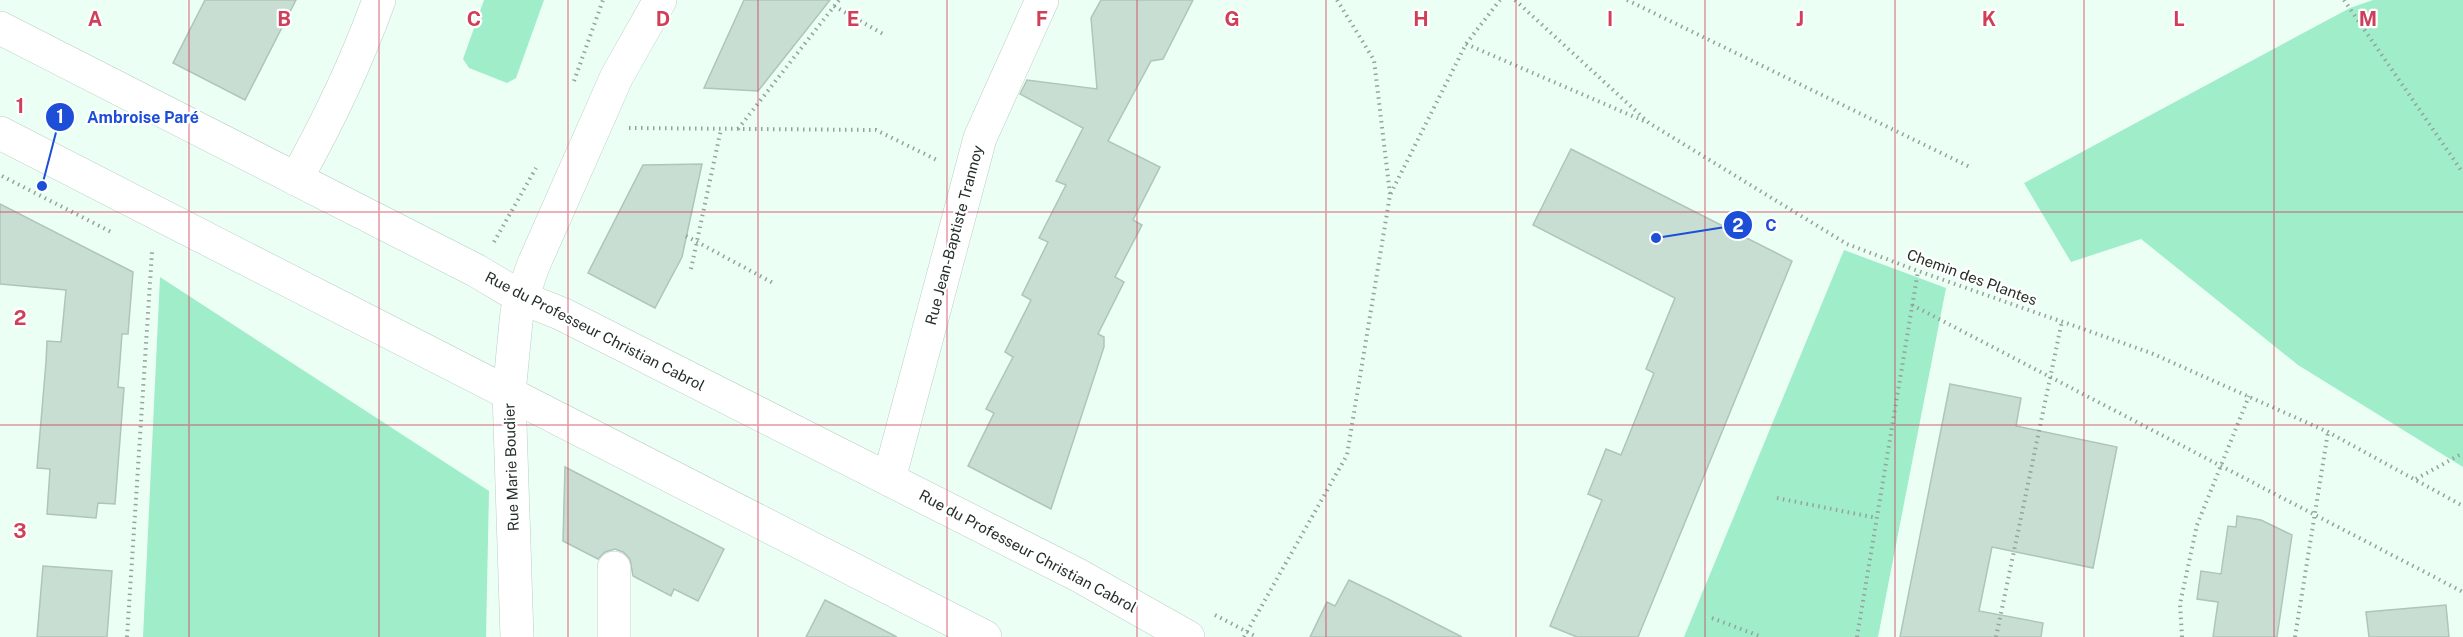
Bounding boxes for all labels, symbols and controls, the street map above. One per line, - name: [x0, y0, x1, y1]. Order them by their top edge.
- text: A: [88, 7, 102, 31]
- text: B: [277, 7, 291, 31]
- text: C: [467, 7, 481, 31]
- text: D: [656, 7, 670, 31]
- text: E: [847, 7, 859, 31]
- text: F: [1036, 7, 1048, 31]
- text: G: [1224, 7, 1240, 31]
- text: H: [1413, 7, 1429, 31]
- text: I: [1607, 7, 1613, 31]
- text: J: [1796, 7, 1804, 31]
- text: K: [1982, 7, 1996, 31]
- text: L: [2173, 7, 2185, 31]
- text: M: [2359, 7, 2377, 31]
- text: 1: [16, 94, 24, 118]
- callout: Ambroise Paré: [45, 100, 211, 134]
- text: 1: [56, 106, 64, 127]
- text: Ambroise Paré: [87, 108, 199, 127]
- street label: Rue Jean-Baptiste Trannoy: [922, 143, 986, 327]
- callout: C: [1723, 208, 1789, 242]
- text: 2: [1732, 215, 1744, 236]
- text: C: [1765, 216, 1777, 235]
- street label: Chemin des Plantes: [1905, 246, 2039, 308]
- street label: Rue du Professeur Christian Cabrol: [482, 268, 708, 394]
- text: 2: [14, 306, 26, 330]
- street label: Rue Marie Boudier: [500, 402, 522, 531]
- street label: Rue du Professeur Christian Cabrol: [916, 486, 1140, 616]
- text: 3: [13, 519, 27, 543]

